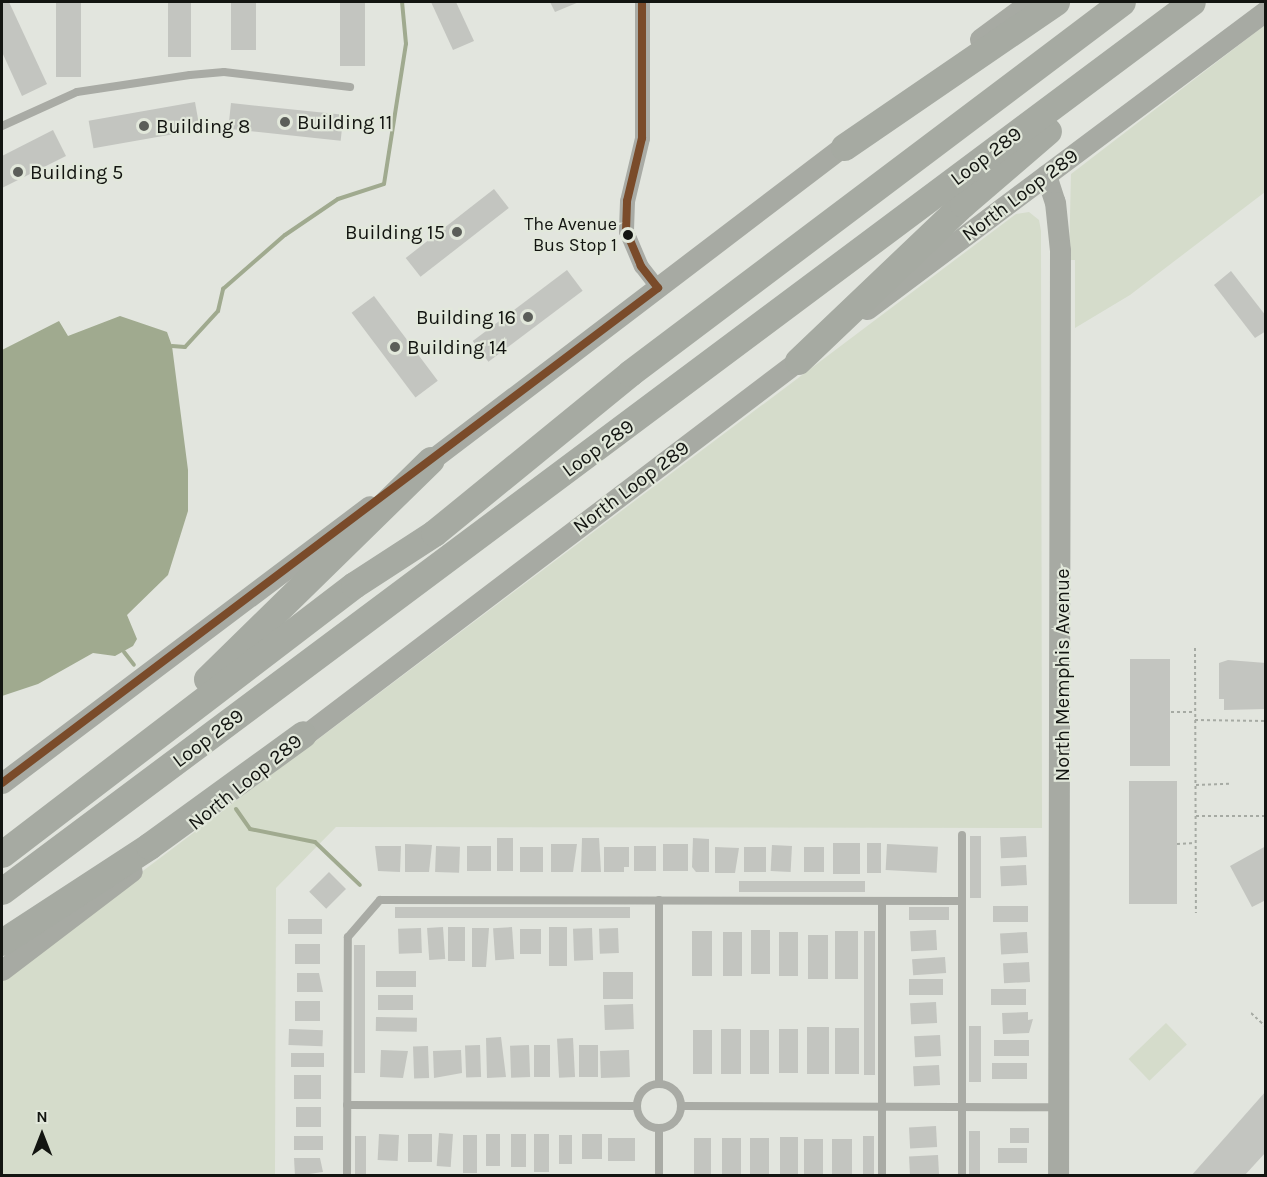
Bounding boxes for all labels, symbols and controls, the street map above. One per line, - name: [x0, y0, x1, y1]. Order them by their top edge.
- place label: Building 11: [297, 110, 392, 134]
- place label: Building 8: [156, 114, 250, 138]
- marker: Building 11: [278, 115, 292, 129]
- marker: Building 8: [137, 119, 151, 133]
- street label: Loop 289: [946, 121, 1026, 191]
- street label: North Loop 289: [957, 143, 1083, 247]
- place label: Building 5: [30, 160, 123, 184]
- marker: Building 5: [11, 165, 25, 179]
- place label: The Avenue Bus Stop 1: [524, 214, 617, 256]
- place label: Building 15: [345, 220, 445, 244]
- marker: Building 15: [450, 225, 464, 239]
- marker: The Avenue Bus Stop 1: [622, 229, 634, 241]
- place label: Building 16: [416, 305, 516, 329]
- marker: Building 16: [521, 310, 535, 324]
- place label: Building 14: [407, 335, 507, 359]
- marker: Building 14: [388, 340, 402, 354]
- street label: Loop 289: [557, 414, 639, 482]
- street label: North Loop 289: [568, 435, 694, 539]
- street label: North Memphis Avenue: [1050, 569, 1074, 781]
- street label: Loop 289: [168, 703, 248, 773]
- street label: North Loop 289: [183, 729, 307, 835]
- north arrow: [12, 1105, 72, 1165]
- text: N: [36, 1107, 48, 1126]

